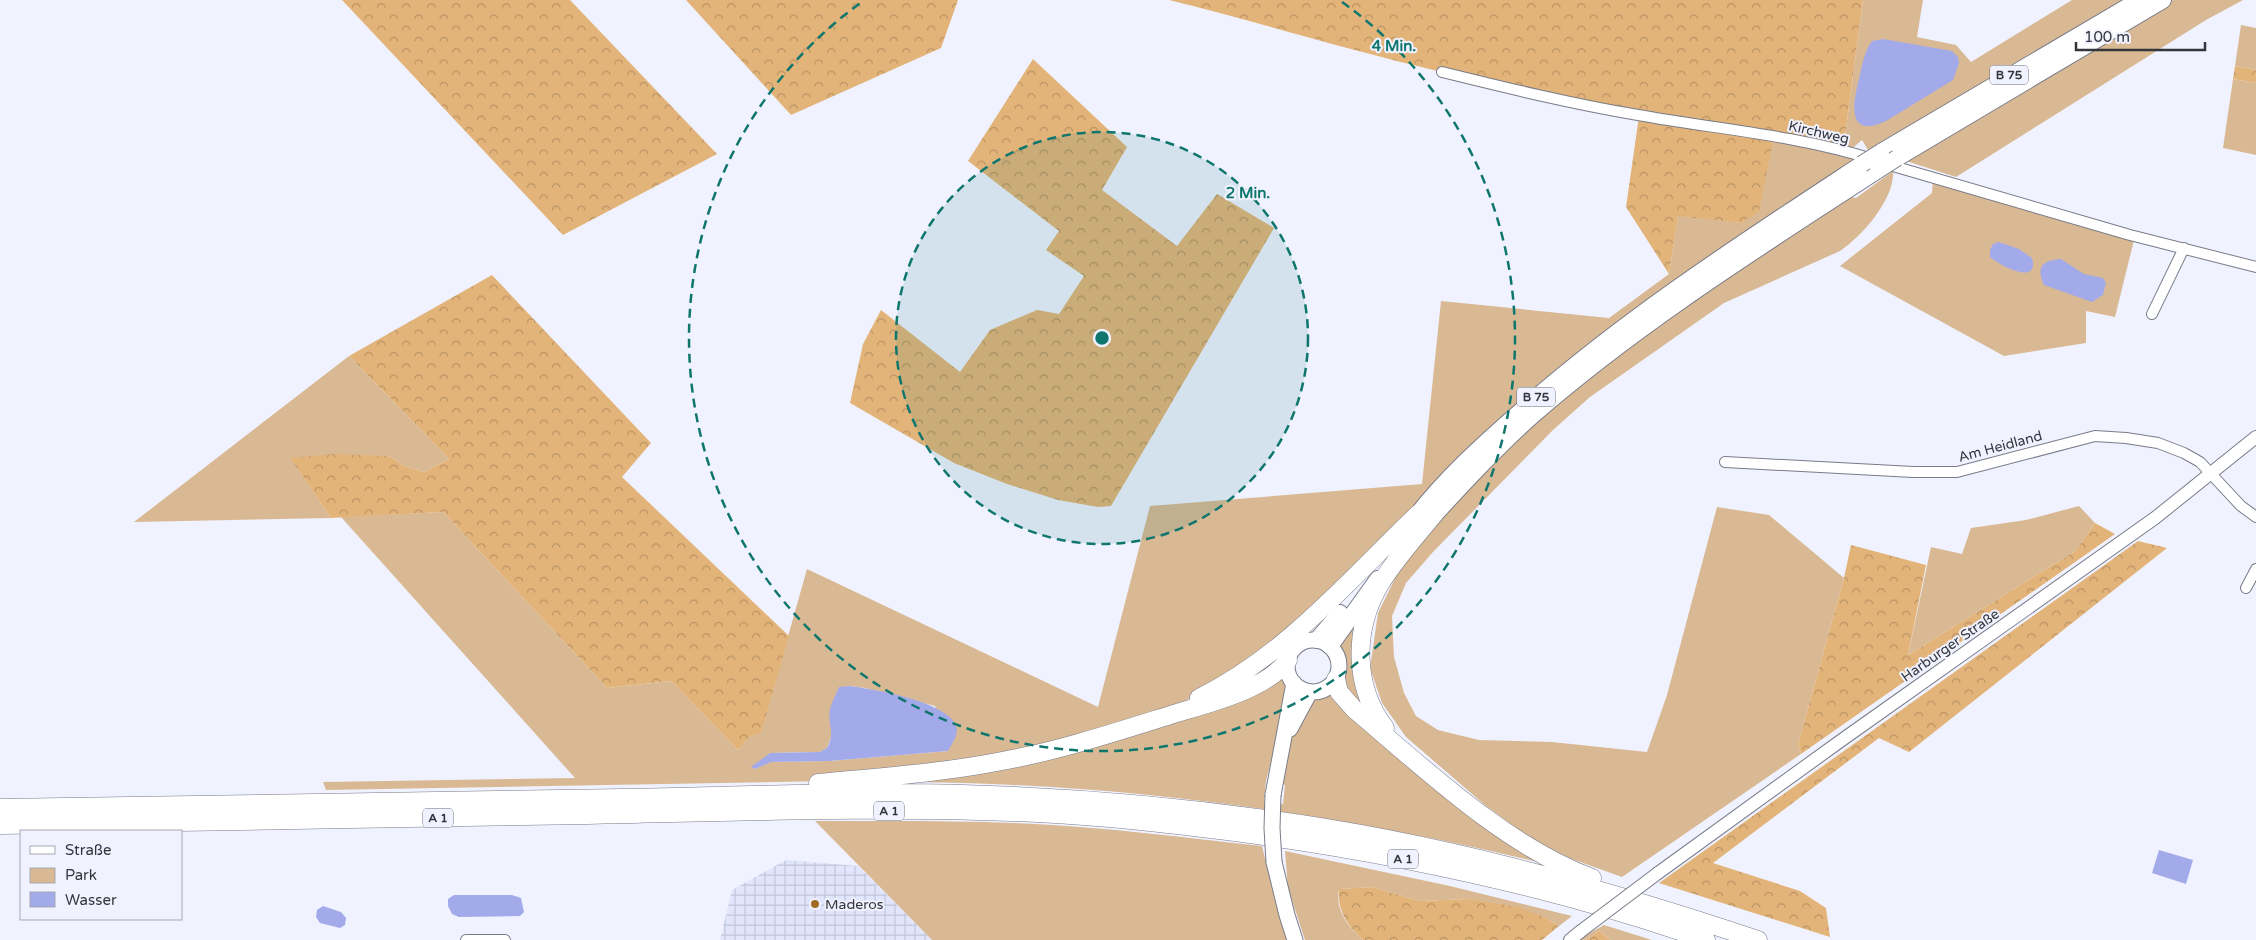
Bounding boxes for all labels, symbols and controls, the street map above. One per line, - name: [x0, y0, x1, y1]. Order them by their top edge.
- scale bar: [2076, 20, 2205, 52]
- text: 100 m: [2084, 28, 2130, 46]
- text: 4 Min.: [1372, 37, 1416, 55]
- road number: B 75: [1990, 66, 2028, 84]
- street label: Kirchweg: [1787, 117, 1851, 148]
- text: 2 Min.: [1226, 184, 1270, 202]
- centre of rings: [1093, 329, 1111, 347]
- road number: B 75: [1517, 388, 1555, 407]
- street label: Am Heidland: [1956, 427, 2044, 466]
- street label: Harburger Straße: [1898, 605, 2002, 685]
- road number: A 1: [874, 801, 904, 820]
- road number: A 1: [423, 808, 453, 828]
- legend: [20, 830, 182, 920]
- text: Straße: [65, 841, 111, 859]
- road number: A 1: [1388, 850, 1418, 869]
- text: Park: [65, 866, 97, 884]
- text: Wasser: [65, 891, 117, 909]
- place label: Maderos: [825, 896, 884, 913]
- marker: Maderos: [809, 898, 821, 910]

